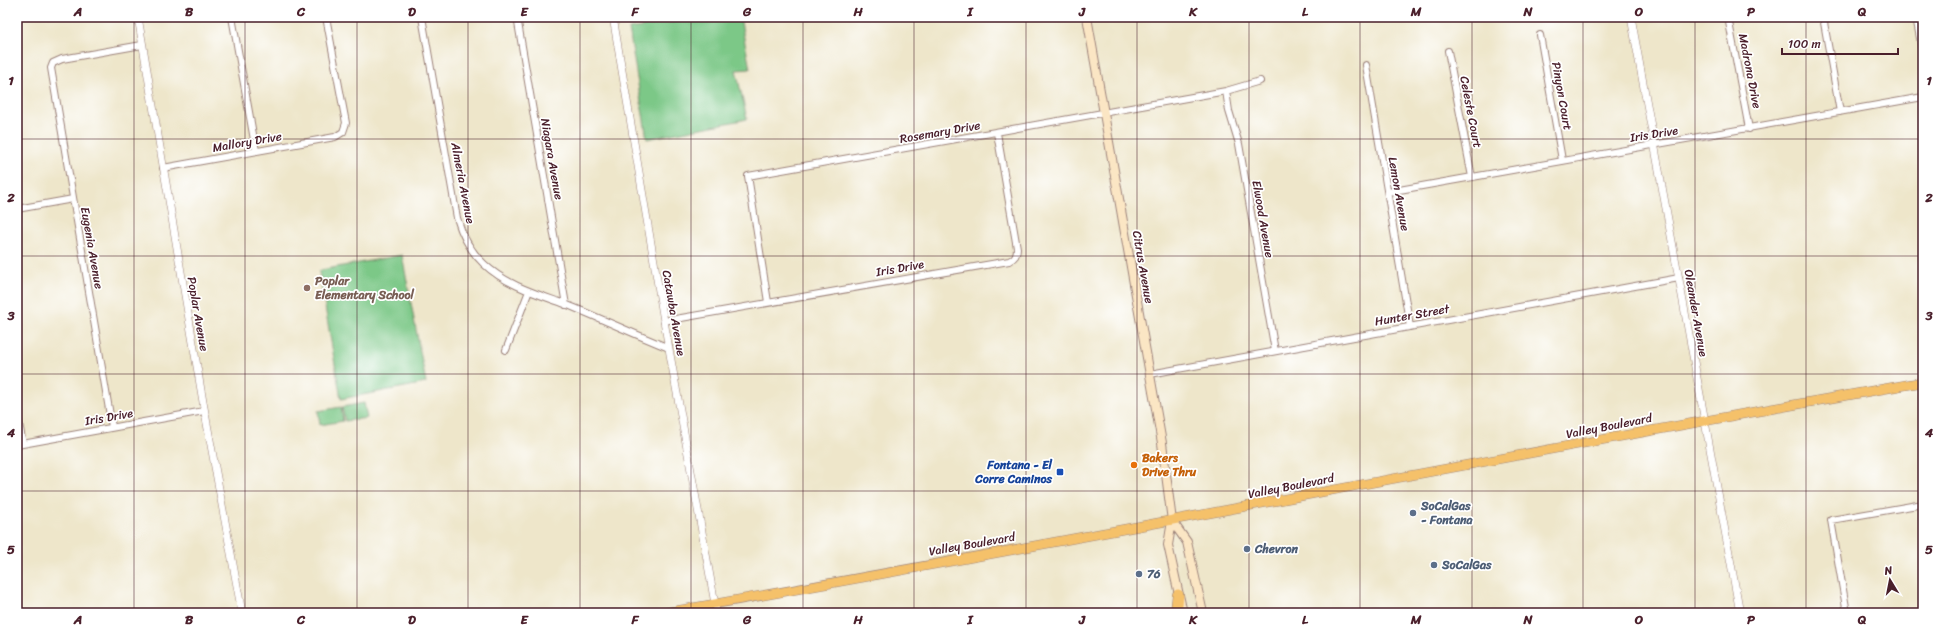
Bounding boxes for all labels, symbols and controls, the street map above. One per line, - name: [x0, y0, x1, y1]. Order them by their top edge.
- text: A: [73, 0, 82, 23]
- text: B: [185, 0, 194, 23]
- text: C: [296, 0, 306, 23]
- text: D: [408, 0, 416, 23]
- text: E: [520, 0, 529, 23]
- text: F: [630, 0, 639, 23]
- text: G: [742, 0, 752, 23]
- text: H: [852, 0, 863, 23]
- text: I: [966, 0, 974, 23]
- text: J: [1078, 0, 1086, 23]
- text: K: [1188, 0, 1198, 23]
- text: L: [1302, 0, 1309, 23]
- text: M: [1410, 0, 1422, 23]
- text: N: [1522, 0, 1533, 23]
- text: O: [1634, 0, 1644, 23]
- text: P: [1747, 0, 1755, 23]
- text: Q: [1857, 0, 1867, 23]
- scale bar: [1782, 30, 1898, 56]
- street label: Madrona Drive: [1732, 32, 1768, 110]
- text: 100 m: [1788, 33, 1821, 55]
- street label: Pinyon Court: [1545, 60, 1579, 132]
- text: 1: [8, 69, 14, 92]
- text: 1: [1926, 69, 1932, 92]
- street label: Celeste Court: [1453, 74, 1489, 150]
- street label: Rosemary Drive: [898, 114, 982, 150]
- street label: Niagara Avenue: [534, 116, 570, 202]
- street label: Iris Drive: [1627, 119, 1680, 149]
- street label: Mallory Drive: [211, 125, 283, 159]
- street label: Almeria Avenue: [444, 139, 482, 226]
- street label: Lemon Avenue: [1382, 155, 1416, 233]
- street label: Elwood Avenue: [1245, 179, 1281, 259]
- text: 2: [6, 186, 15, 209]
- text: 2: [1924, 186, 1933, 209]
- street label: Eugenia Avenue: [74, 205, 110, 291]
- street label: Citrus Avenue: [1126, 229, 1160, 305]
- street label: Iris Drive: [873, 253, 926, 283]
- street label: Catawba Avenue: [656, 268, 692, 358]
- street label: Oleander Avenue: [1677, 268, 1715, 359]
- place label: Poplar Elementary School: [315, 270, 415, 306]
- street label: Poplar Avenue: [181, 275, 215, 353]
- marker: Poplar Elementary School: [302, 283, 312, 293]
- street label: Hunter Street: [1373, 297, 1452, 332]
- text: 3: [6, 304, 15, 327]
- text: 3: [1924, 304, 1933, 327]
- street label: Iris Drive: [82, 402, 135, 432]
- street label: Valley Boulevard: [1564, 407, 1655, 445]
- text: 4: [6, 421, 16, 444]
- text: 4: [1924, 421, 1934, 444]
- place label: Bakers Drive Thru: [1142, 447, 1197, 483]
- place label: Fontana - El Corre Caminos: [974, 454, 1053, 490]
- marker: Bakers Drive Thru: [1129, 460, 1139, 470]
- marker: Fontana - El Corre Caminos: [1055, 467, 1065, 477]
- street label: Valley Boulevard: [1246, 467, 1337, 505]
- place label: SoCalGas - Fontana: [1420, 495, 1474, 531]
- marker: SoCalGas - Fontana: [1408, 508, 1418, 518]
- street label: Valley Boulevard: [927, 525, 1018, 562]
- text: 5: [7, 538, 15, 561]
- place label: Chevron: [1254, 538, 1299, 560]
- text: 5: [1925, 538, 1933, 561]
- marker: Chevron: [1242, 544, 1252, 554]
- place label: SoCalGas: [1441, 554, 1492, 576]
- marker: SoCalGas: [1429, 560, 1439, 570]
- north arrow: [1870, 560, 1910, 600]
- text: N: [1882, 561, 1894, 581]
- place label: 76: [1147, 563, 1161, 585]
- marker: 76: [1134, 569, 1144, 579]
- text: A: [73, 608, 82, 630]
- text: B: [185, 608, 194, 630]
- text: C: [296, 608, 306, 630]
- text: D: [408, 608, 416, 630]
- text: E: [520, 608, 529, 630]
- text: F: [630, 608, 639, 630]
- text: G: [742, 608, 752, 630]
- text: H: [852, 608, 863, 630]
- text: I: [966, 608, 974, 630]
- text: J: [1078, 608, 1086, 630]
- text: K: [1188, 608, 1198, 630]
- text: L: [1302, 608, 1309, 630]
- text: M: [1410, 608, 1422, 630]
- text: N: [1522, 608, 1533, 630]
- text: O: [1634, 608, 1644, 630]
- text: P: [1747, 608, 1755, 630]
- text: Q: [1857, 608, 1867, 630]

